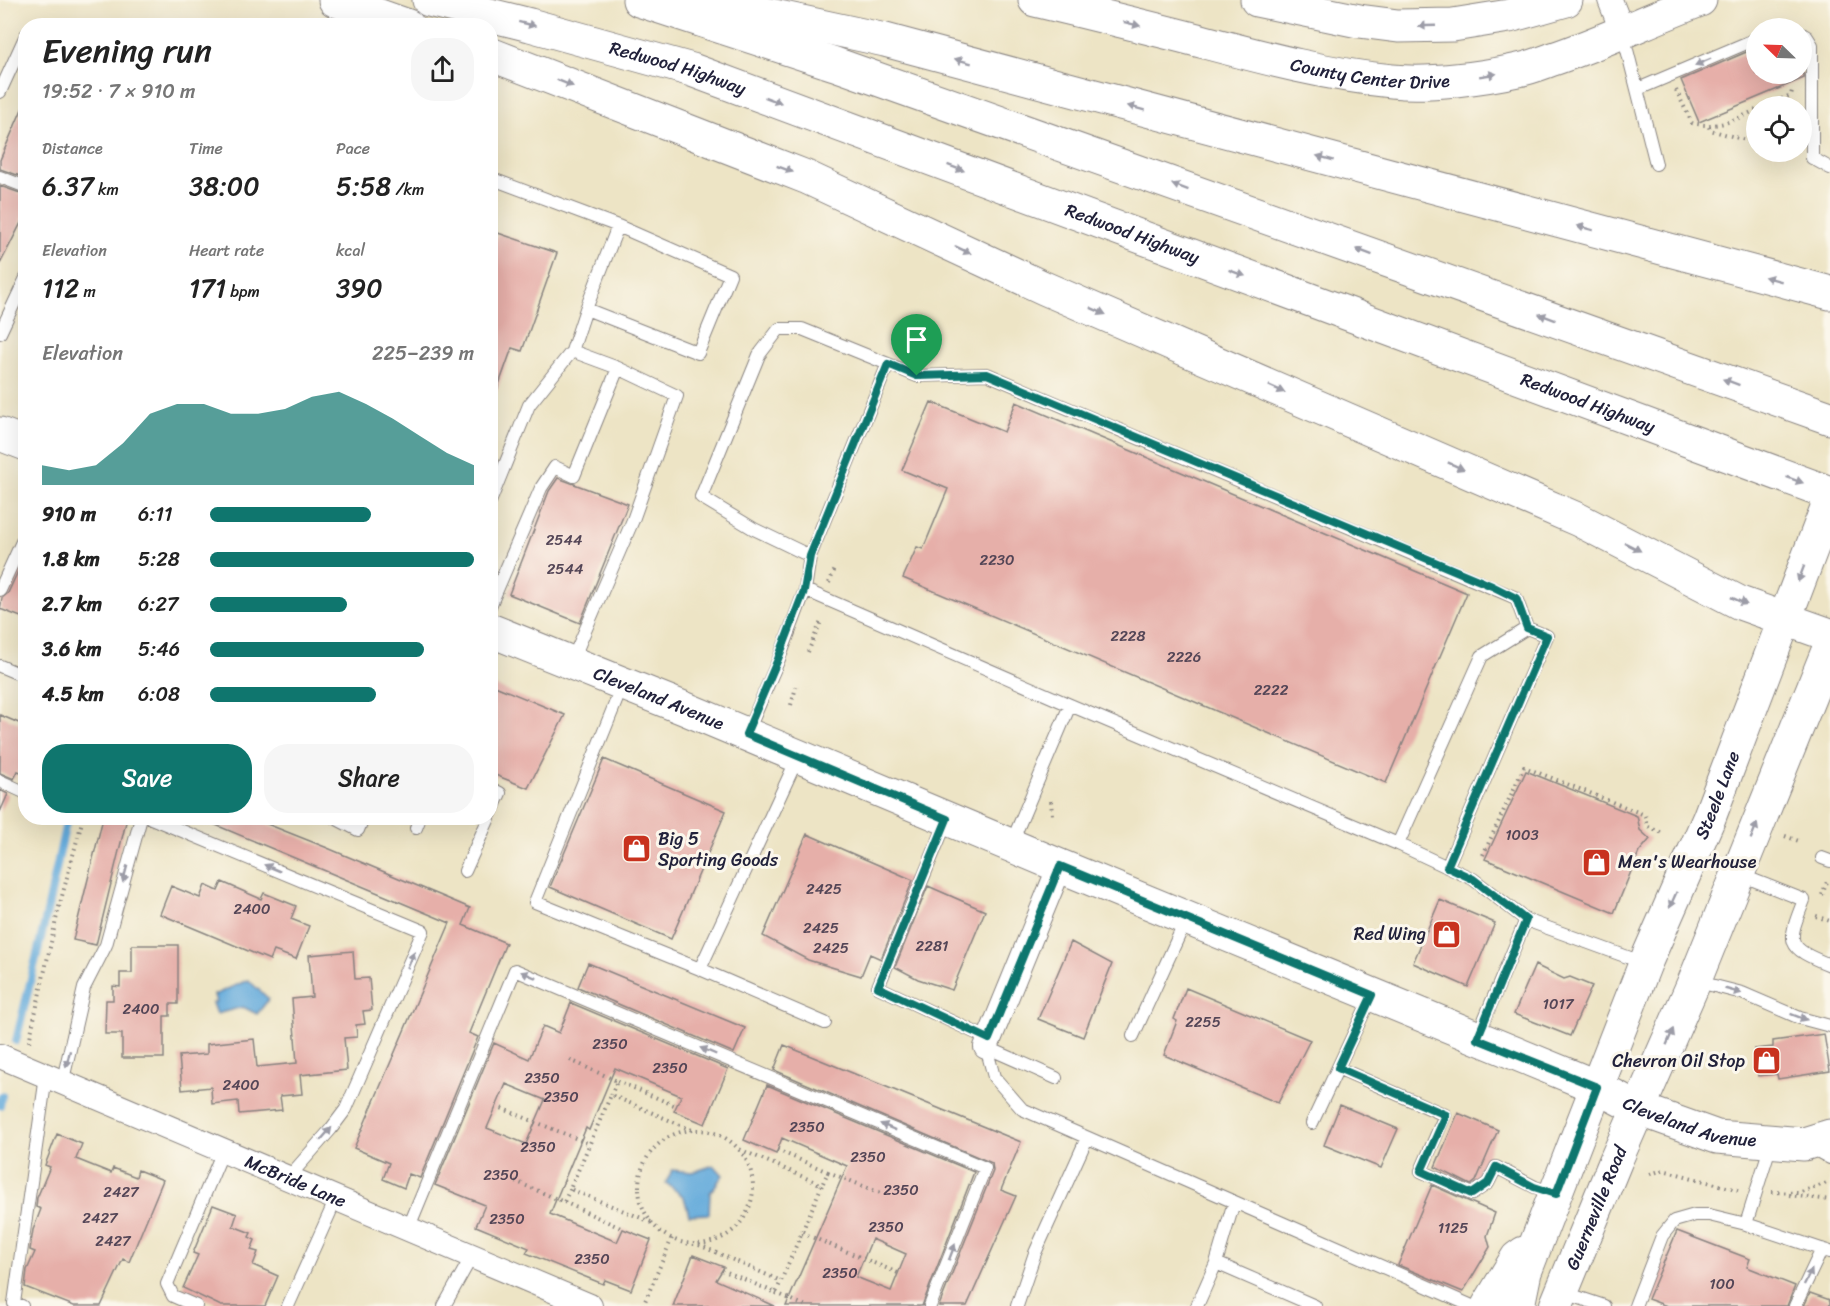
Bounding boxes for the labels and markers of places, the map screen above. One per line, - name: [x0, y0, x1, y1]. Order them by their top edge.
- pin: [891, 314, 942, 376]
- place label: Big 5 Sporting Goods: [658, 823, 779, 876]
- shop icon: Big 5 Sporting Goods: [621, 833, 653, 865]
- shop icon: Men's Wearhouse: [1581, 846, 1613, 878]
- place label: Men's Wearhouse: [1618, 846, 1757, 878]
- place label: Red Wing: [1354, 918, 1426, 950]
- shop icon: Red Wing: [1431, 918, 1463, 950]
- place label: Chevron Oil Stop: [1612, 1045, 1745, 1077]
- shop icon: Chevron Oil Stop: [1750, 1045, 1782, 1077]

